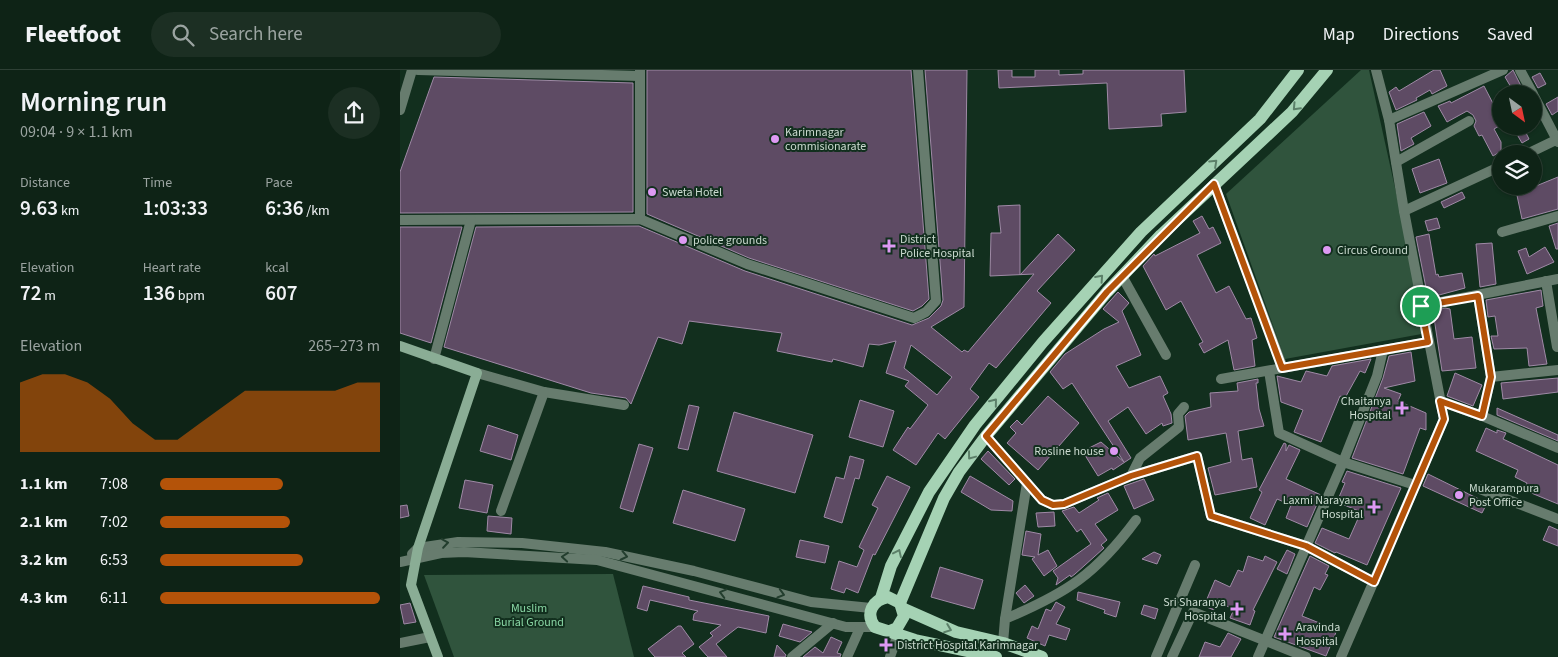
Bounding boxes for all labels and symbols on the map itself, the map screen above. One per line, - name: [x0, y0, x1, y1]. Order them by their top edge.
- north arrow: [1492, 85, 1542, 135]
- one-way arrow: [1293, 101, 1302, 110]
- place label: Karimnagar commisionarate: [785, 124, 866, 155]
- marker: Karimnagar commisionarate: [769, 133, 781, 145]
- one-way arrow: [1208, 160, 1217, 169]
- place label: Sweta Hotel: [662, 184, 722, 201]
- marker: Sweta Hotel: [646, 186, 658, 198]
- place label: District Police Hospital: [900, 231, 974, 262]
- place label: police grounds: [693, 232, 767, 249]
- marker: police grounds: [677, 234, 689, 246]
- marker: District Police Hospital: [882, 239, 896, 253]
- place label: Circus Ground: [1337, 242, 1408, 259]
- marker: Circus Ground: [1321, 244, 1333, 256]
- one-way arrow: [1094, 275, 1103, 284]
- pin: [1400, 285, 1442, 327]
- place label: Chaitanya Hospital: [1341, 393, 1391, 424]
- one-way arrow: [989, 398, 998, 407]
- marker: Chaitanya Hospital: [1395, 401, 1409, 415]
- place label: Rosline house: [1034, 443, 1104, 460]
- marker: Rosline house: [1108, 445, 1120, 457]
- one-way arrow: [968, 450, 977, 460]
- place label: Mukarampura Post Office: [1469, 480, 1539, 511]
- marker: Mukarampura Post Office: [1453, 489, 1465, 501]
- place label: Laxmi Narayana Hospital: [1283, 492, 1363, 523]
- marker: Laxmi Narayana Hospital: [1367, 500, 1381, 514]
- one-way arrow: [440, 539, 449, 549]
- one-way arrow: [891, 549, 902, 558]
- one-way arrow: [619, 550, 628, 561]
- one-way arrow: [560, 552, 568, 563]
- one-way arrow: [718, 588, 727, 599]
- one-way arrow: [777, 588, 785, 598]
- place label: Sri Sharanya Hospital: [1163, 594, 1226, 625]
- park label: Muslim Burial Ground: [494, 600, 564, 631]
- marker: Sri Sharanya Hospital: [1230, 602, 1244, 616]
- place label: Aravinda Hospital: [1296, 619, 1340, 650]
- one-way arrow: [943, 623, 952, 634]
- marker: Aravinda Hospital: [1278, 627, 1292, 641]
- place label: District Hospital Karimnagar: [897, 637, 1039, 654]
- marker: District Hospital Karimnagar: [879, 638, 893, 652]

